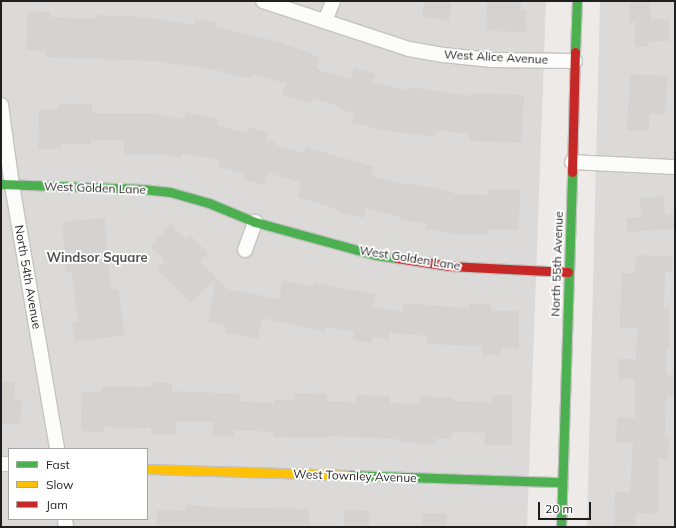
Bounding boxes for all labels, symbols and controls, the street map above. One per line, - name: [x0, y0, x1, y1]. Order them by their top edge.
- street label: West Alice Avenue: [444, 47, 548, 67]
- street label: West Golden Lane: [44, 179, 146, 197]
- street label: North 55th Avenue: [548, 211, 566, 317]
- street label: North 54th Avenue: [12, 224, 44, 330]
- street label: West Golden Lane: [358, 243, 462, 273]
- district label: Windsor Square: [46, 249, 148, 265]
- legend: [8, 448, 148, 520]
- text: Fast: [46, 457, 70, 472]
- street label: West Townley Avenue: [293, 467, 417, 485]
- text: Slow: [46, 477, 74, 492]
- scale bar: [540, 494, 593, 520]
- text: Jam: [46, 497, 68, 512]
- text: 20 m: [545, 501, 573, 516]

